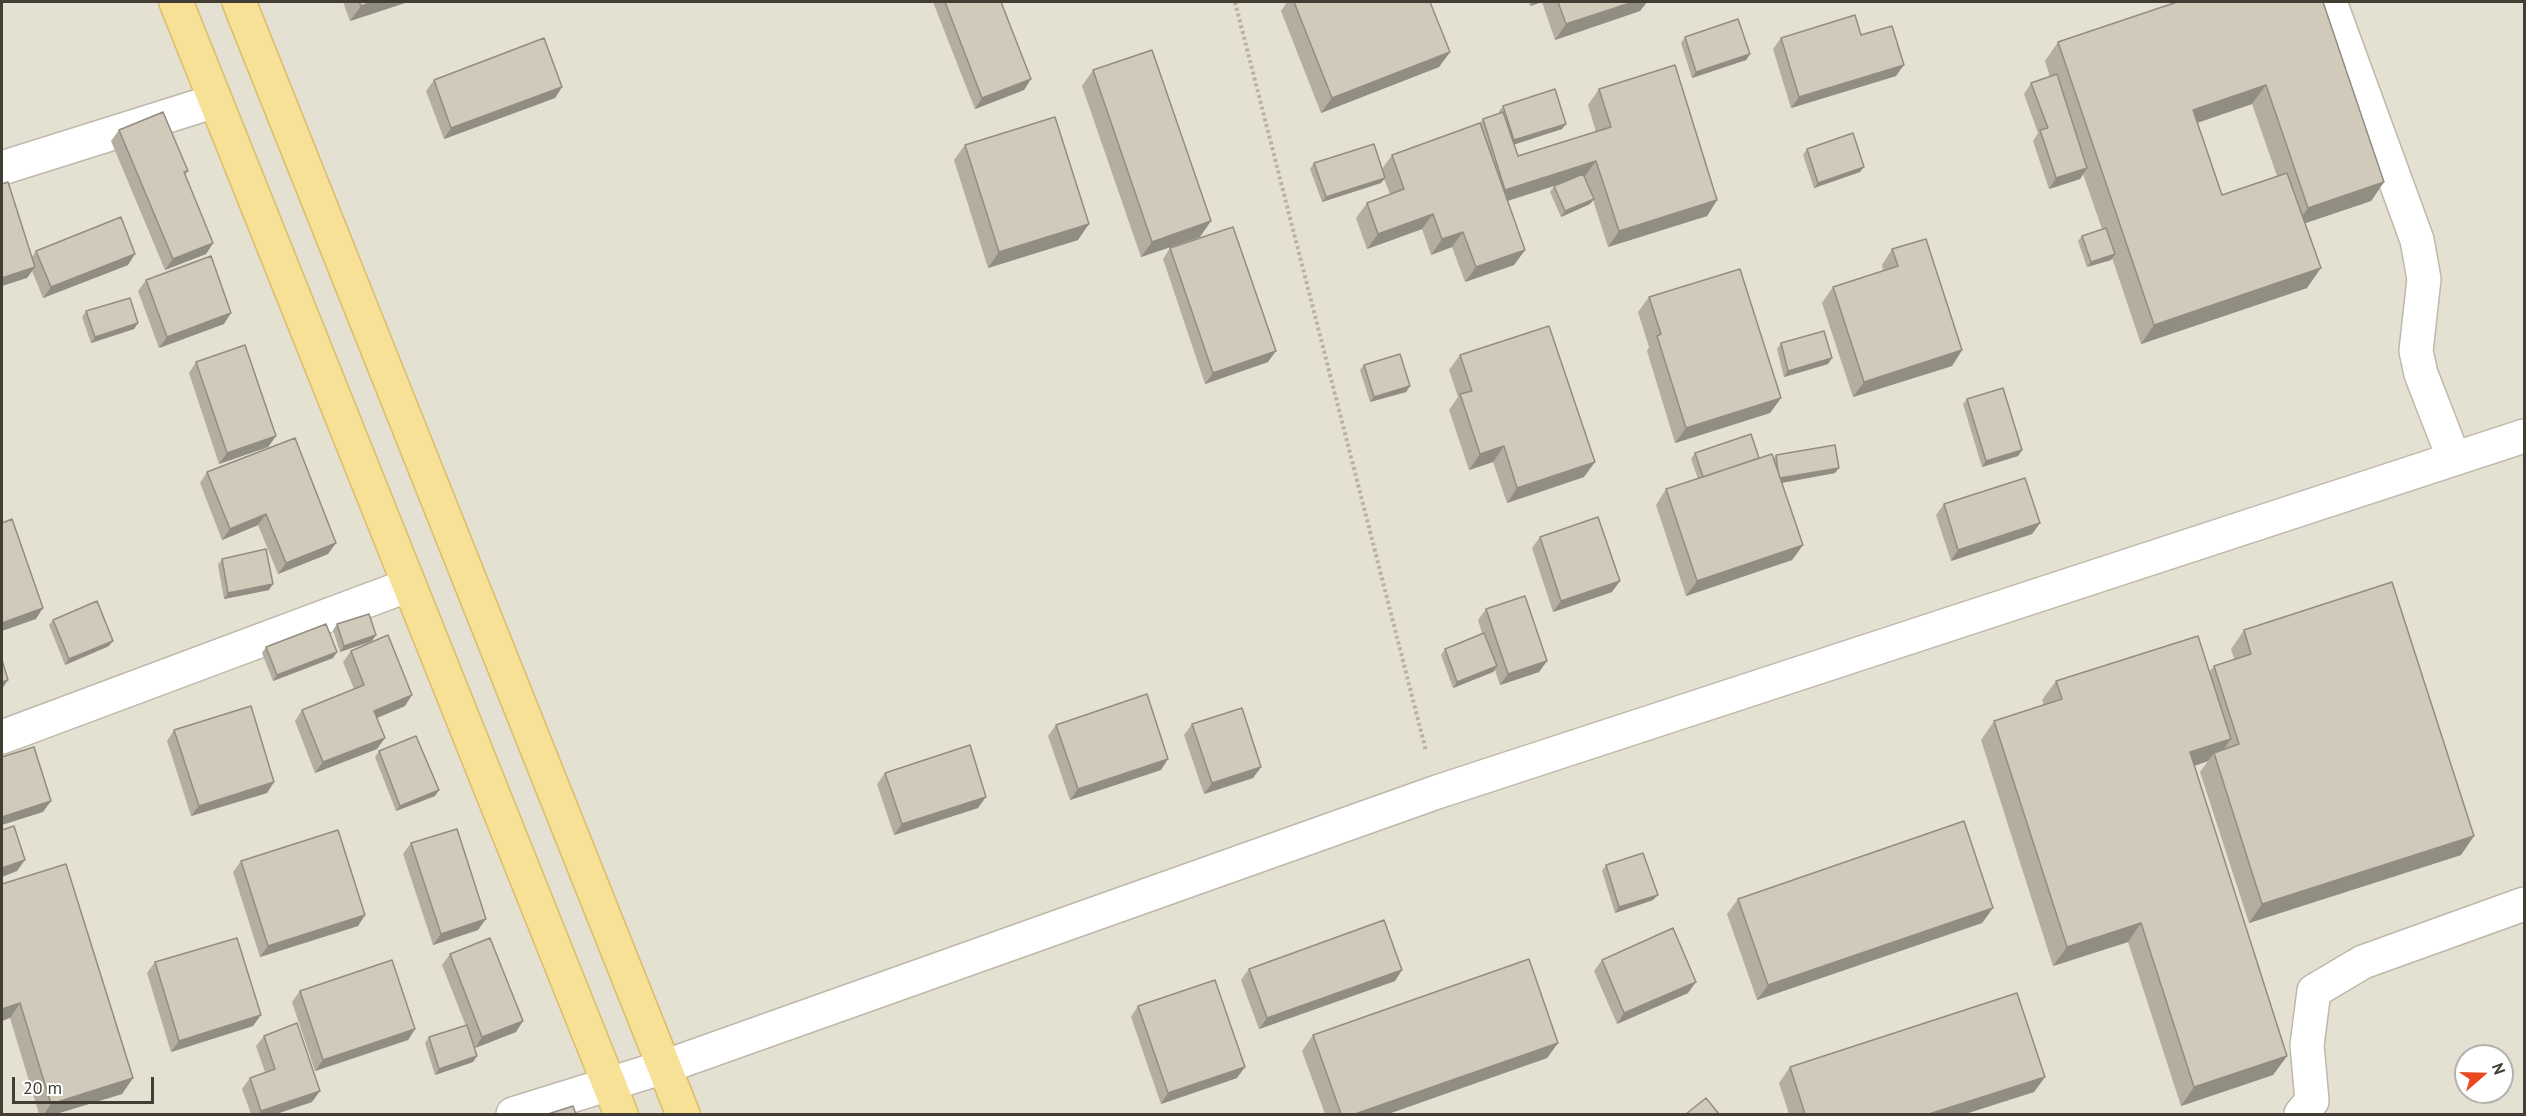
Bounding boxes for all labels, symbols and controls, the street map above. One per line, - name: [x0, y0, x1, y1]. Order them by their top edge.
- north arrow: [2454, 1044, 2514, 1104]
- text: N: [2488, 1060, 2510, 1077]
- scale bar: [15, 1065, 158, 1103]
- text: 20 m: [23, 1076, 62, 1099]

